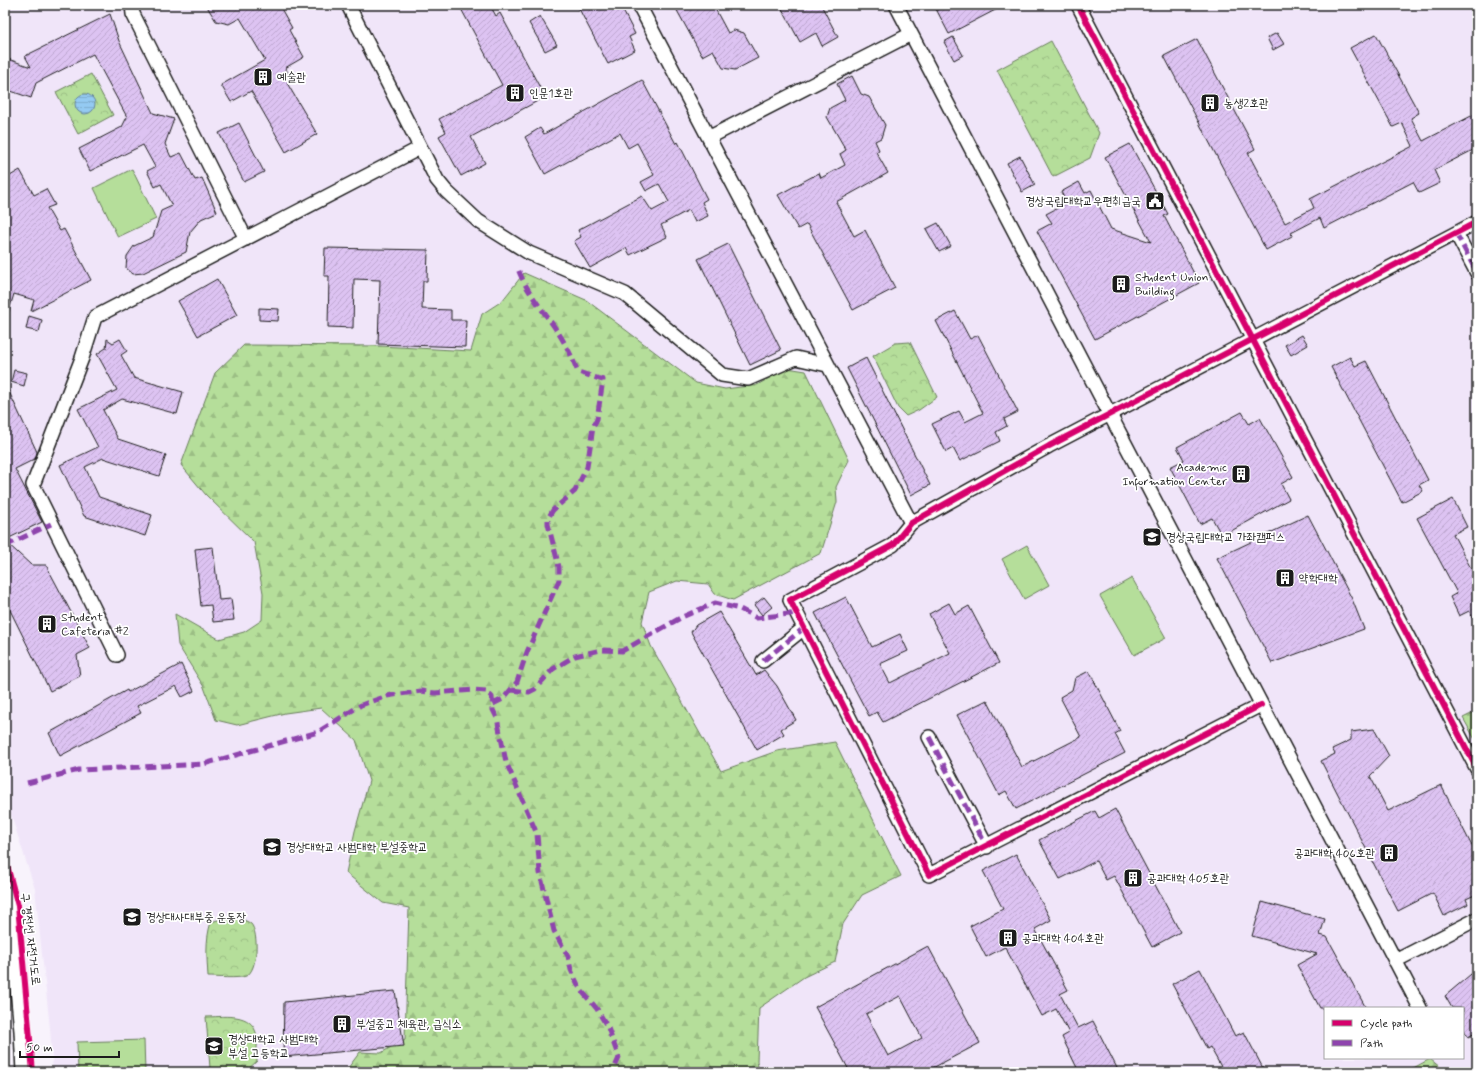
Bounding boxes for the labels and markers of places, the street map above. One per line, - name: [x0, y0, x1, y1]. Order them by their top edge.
- building icon: 예술관: [252, 66, 274, 88]
- place label: 예술관: [277, 70, 306, 86]
- building icon: 인문1호관: [504, 82, 526, 104]
- place label: 인문1호관: [529, 86, 573, 102]
- building icon: 농생2호관: [1199, 92, 1221, 114]
- place label: 농생2호관: [1224, 96, 1269, 112]
- public building icon: 경상국립대학교우편취급국: [1144, 190, 1166, 212]
- place label: 경상국립대학교우편취급국: [1025, 194, 1141, 210]
- place label: Student Union Building: [1135, 270, 1209, 301]
- building icon: Student Union Building: [1110, 273, 1132, 295]
- place label: Academic Information Center: [1122, 460, 1227, 491]
- building icon: Academic Information Center: [1230, 463, 1252, 485]
- school or university icon: 경상국립대학교 가좌캠퍼스: [1141, 526, 1163, 548]
- place label: 경상국립대학교 가좌캠퍼스: [1166, 530, 1285, 546]
- building icon: 약학대학: [1274, 567, 1296, 589]
- place label: 약학대학: [1299, 571, 1338, 587]
- place label: Student Cafeteria #2: [61, 610, 129, 640]
- building icon: Student Cafeteria #2: [36, 613, 58, 635]
- school or university icon: 경상대학교 사범대학 부설중학교: [261, 836, 283, 858]
- place label: 경상대학교 사범대학 부설중학교: [286, 840, 428, 856]
- building icon: 공과대학 406호관: [1378, 842, 1400, 864]
- place label: 공과대학 406호관: [1294, 846, 1375, 862]
- building icon: 공과대학 405호관: [1122, 867, 1144, 889]
- place label: 공과대학 405호관: [1147, 871, 1229, 887]
- school or university icon: 경상대사대부중 운동장: [121, 906, 143, 928]
- place label: 경상대사대부중 운동장: [146, 910, 246, 926]
- building icon: 공과대학 404호관: [997, 927, 1019, 949]
- place label: 공과대학 404호관: [1022, 931, 1104, 947]
- building icon: 부설중고 체육관, 급식소: [331, 1013, 353, 1035]
- place label: 부설중고 체육관, 급식소: [356, 1017, 462, 1033]
- place label: 경상대학교 사범대학 부설 고등학교: [228, 1032, 318, 1062]
- school or university icon: 경상대학교 사범대학 부설 고등학교: [203, 1035, 225, 1057]

